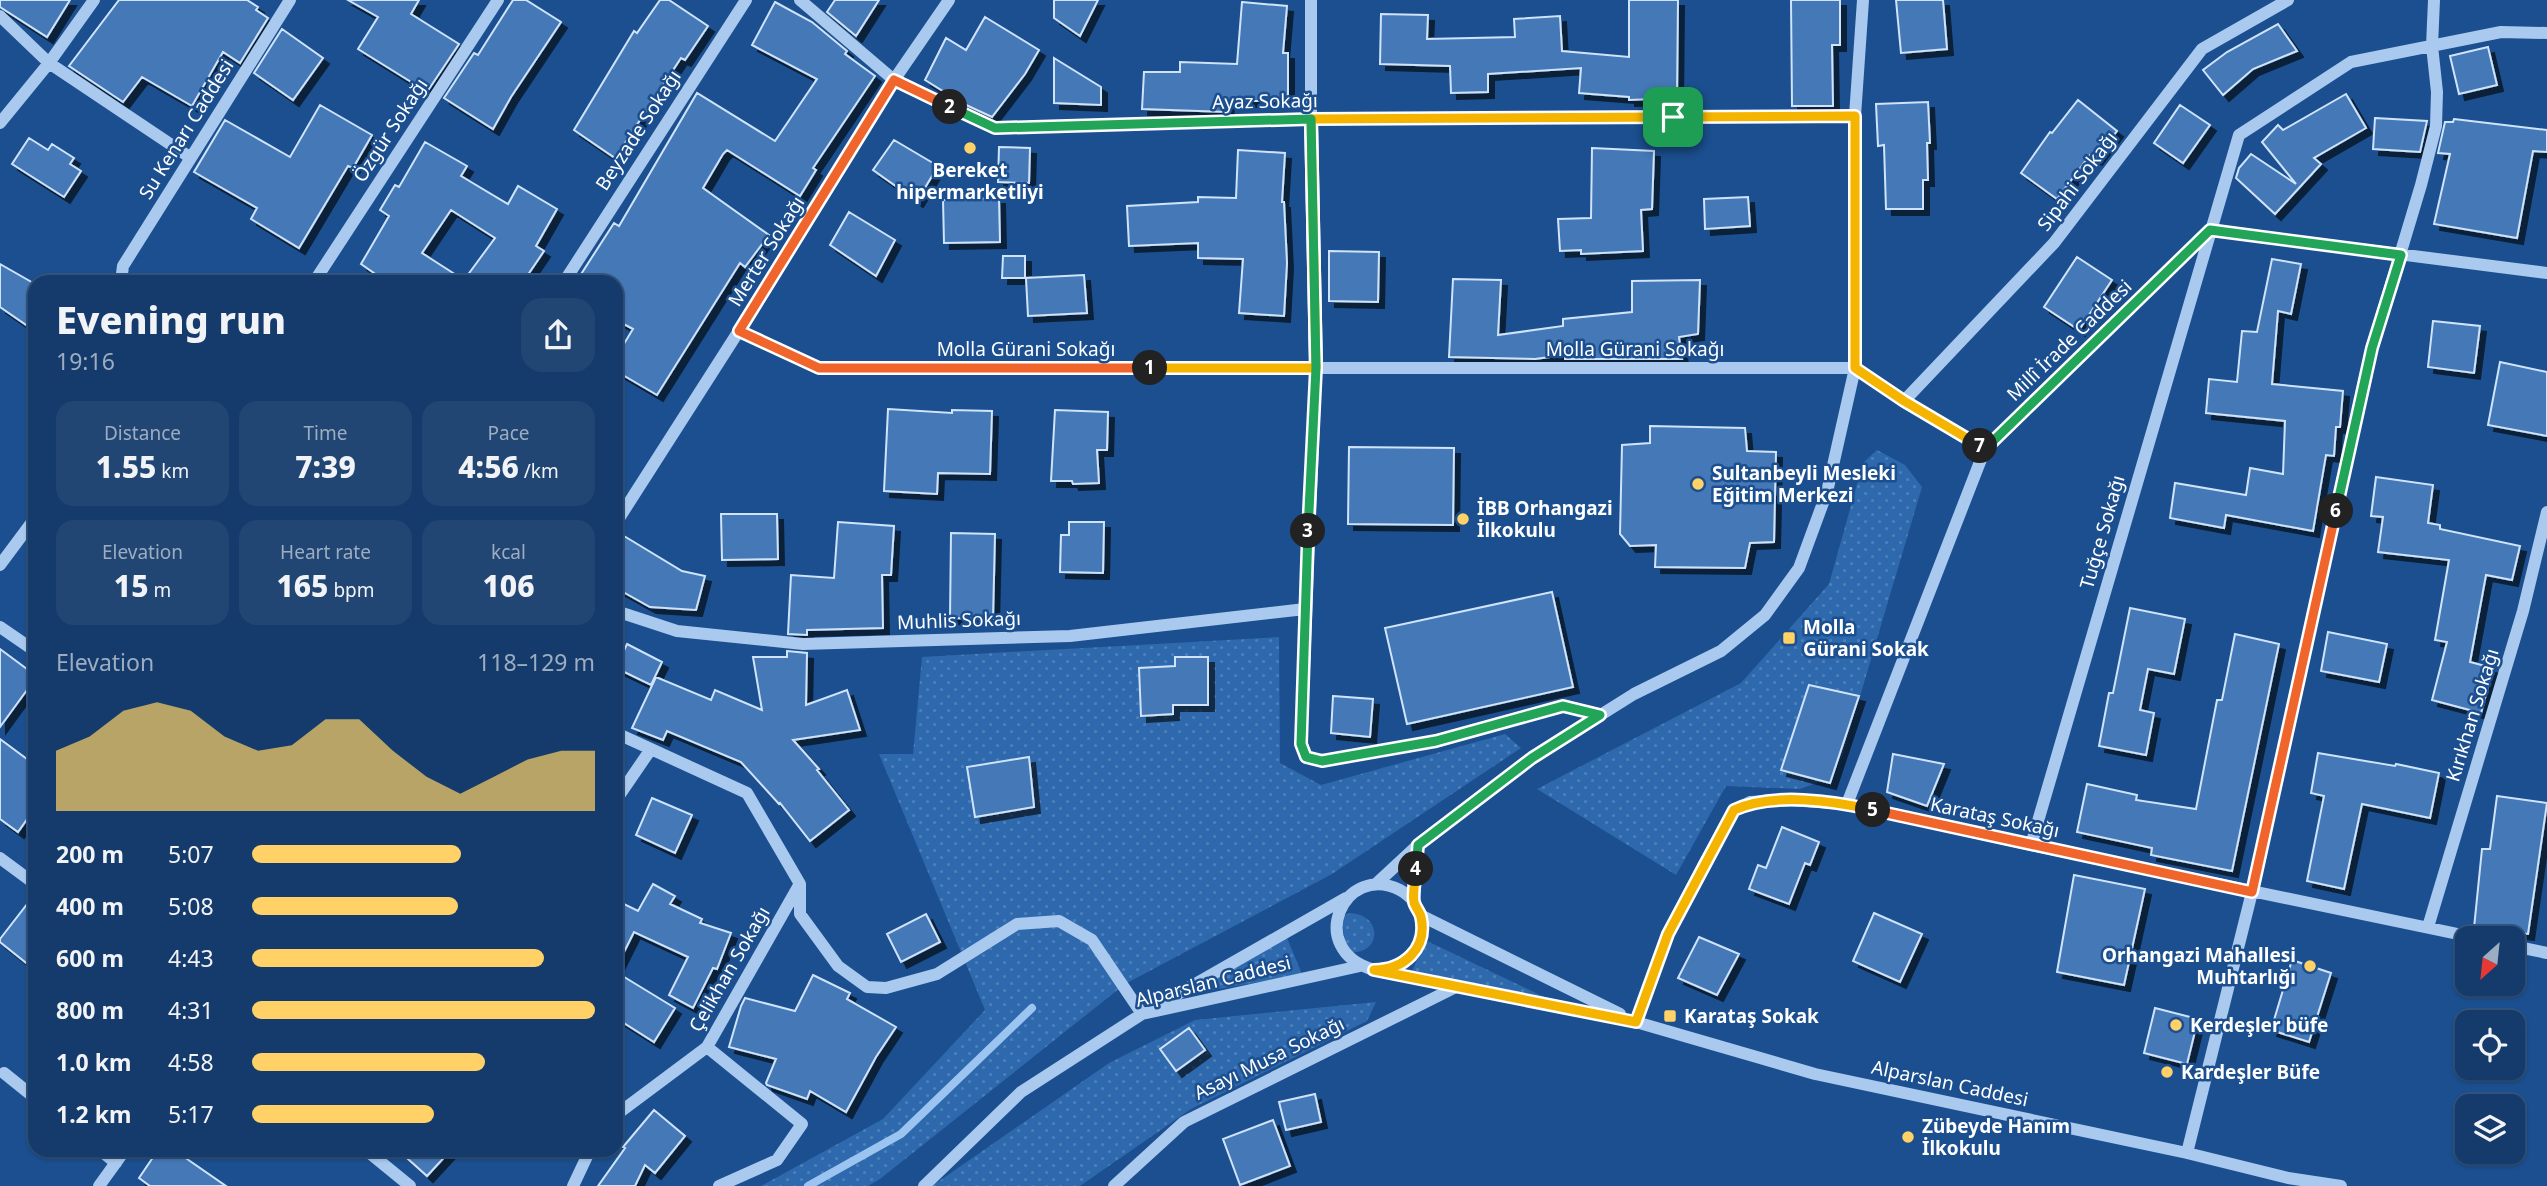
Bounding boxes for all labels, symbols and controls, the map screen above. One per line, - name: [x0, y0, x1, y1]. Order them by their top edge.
- street label: Su Kenarı Caddesi: [132, 54, 240, 204]
- street label: Beyzade Sokağı: [589, 65, 687, 195]
- street label: Özgür Sokağı: [347, 73, 433, 187]
- street label: Ayaz Sokağı: [1212, 87, 1318, 115]
- pin: [1643, 87, 1703, 147]
- pin: 2: [932, 90, 968, 124]
- text: 2: [944, 93, 955, 119]
- icon: arrive: [1654, 98, 1692, 136]
- street label: Sipahi Sokağı: [2031, 126, 2123, 236]
- marker: Bereket hipermarketliyi: [962, 140, 978, 156]
- place label: Bereket hipermarketliyi: [896, 157, 1044, 205]
- street label: Merter Sokağı: [722, 191, 810, 311]
- street label: Millî İrade Caddesi: [2001, 274, 2137, 406]
- text: Evening run: [56, 293, 286, 345]
- button: share: [521, 298, 595, 372]
- street label: Molla Gürani Sokağı: [937, 336, 1115, 362]
- street label: Molla Gürani Sokağı: [1546, 336, 1724, 362]
- text: 19:16: [56, 345, 115, 377]
- pin: 1: [1132, 350, 1168, 386]
- text: 1: [1144, 354, 1155, 380]
- text: Distance: [104, 420, 181, 446]
- text: Time: [304, 420, 347, 446]
- text: Pace: [488, 420, 530, 446]
- pin: 7: [1962, 428, 1997, 464]
- text: 7: [1974, 432, 1985, 458]
- text: 1.55: [96, 446, 156, 487]
- text: 7:39: [295, 446, 356, 487]
- text: 4:56: [458, 446, 519, 487]
- text: km: [156, 458, 189, 484]
- text: /km: [519, 458, 559, 484]
- place label: Sultanbeyli Mesleki Eğitim Merkezi: [1712, 460, 1896, 508]
- street label: Tuğçe Sokağı: [2073, 472, 2131, 592]
- marker: Sultanbeyli Mesleki Eğitim Merkezi: [1690, 476, 1706, 492]
- pin: 6: [2318, 494, 2354, 528]
- place label: İBB Orhangazi İlkokulu: [1477, 495, 1613, 543]
- text: 6: [2330, 497, 2341, 523]
- marker: İBB Orhangazi İlkokulu: [1455, 511, 1471, 527]
- pin: 3: [1290, 514, 1326, 548]
- text: 3: [1302, 517, 1313, 543]
- text: Elevation: [102, 539, 183, 565]
- text: Heart rate: [280, 539, 371, 565]
- text: kcal: [491, 539, 526, 565]
- text: 15: [114, 565, 148, 606]
- text: 165: [276, 565, 328, 606]
- text: 106: [482, 565, 535, 606]
- text: m: [148, 577, 171, 603]
- text: bpm: [328, 577, 375, 603]
- street label: Muhlis Sokağı: [897, 605, 1021, 635]
- place label: Molla Gürani Sokak: [1803, 614, 1929, 662]
- marker: Molla Gürani Sokak: [1781, 630, 1797, 646]
- street label: Kırıkhan Sokağı: [2439, 645, 2505, 785]
- text: Elevation: [56, 646, 154, 678]
- text: 118–129 m: [477, 646, 595, 678]
- street label: Karataş Sokağı: [1928, 791, 2062, 843]
- pin: 5: [1856, 792, 1890, 828]
- text: 5: [1867, 796, 1878, 822]
- text: 200 m: [56, 838, 124, 870]
- text: 5:07: [168, 838, 214, 870]
- pin: 4: [1398, 852, 1434, 886]
- text: 4: [1410, 855, 1421, 881]
- text: 400 m: [56, 890, 124, 922]
- text: 5:08: [168, 890, 214, 922]
- street label: Çelikhan Sokağı: [682, 901, 776, 1037]
- north arrow: [2455, 926, 2525, 996]
- map controls: [2455, 926, 2525, 1164]
- text: 600 m: [56, 942, 124, 974]
- text: 4:43: [168, 942, 214, 974]
- place label: Orhangazi Mahallesi Muhtarlığı: [2102, 942, 2296, 990]
- street label: Alparslan Caddesi: [1133, 949, 1293, 1013]
- marker: Orhangazi Mahallesi Muhtarlığı: [2302, 958, 2318, 974]
- text: 800 m: [56, 994, 124, 1026]
- text: 4:31: [168, 994, 214, 1026]
- place label: Karataş Sokak: [1684, 1003, 1819, 1029]
- marker: Karataş Sokak: [1662, 1008, 1678, 1024]
- street label: Asayı Musa Sokağı: [1189, 1010, 1349, 1106]
- button: locate: [2455, 1010, 2525, 1080]
- place label: Kerdeşler büfe: [2190, 1012, 2328, 1038]
- marker: Kerdeşler büfe: [2168, 1017, 2184, 1033]
- text: 1.0 km: [56, 1046, 131, 1078]
- text: 4:58: [168, 1046, 214, 1078]
- street label: Alparslan Caddesi: [1869, 1054, 2031, 1112]
- place label: Kardeşler Büfe: [2181, 1059, 2320, 1085]
- marker: Kardeşler Büfe: [2159, 1064, 2175, 1080]
- button: layers: [2455, 1094, 2525, 1164]
- text: 1.2 km: [56, 1098, 131, 1130]
- text: 5:17: [168, 1098, 214, 1130]
- place label: Zübeyde Hanım İlkokulu: [1922, 1113, 2070, 1161]
- marker: Zübeyde Hanım İlkokulu: [1900, 1129, 1916, 1145]

